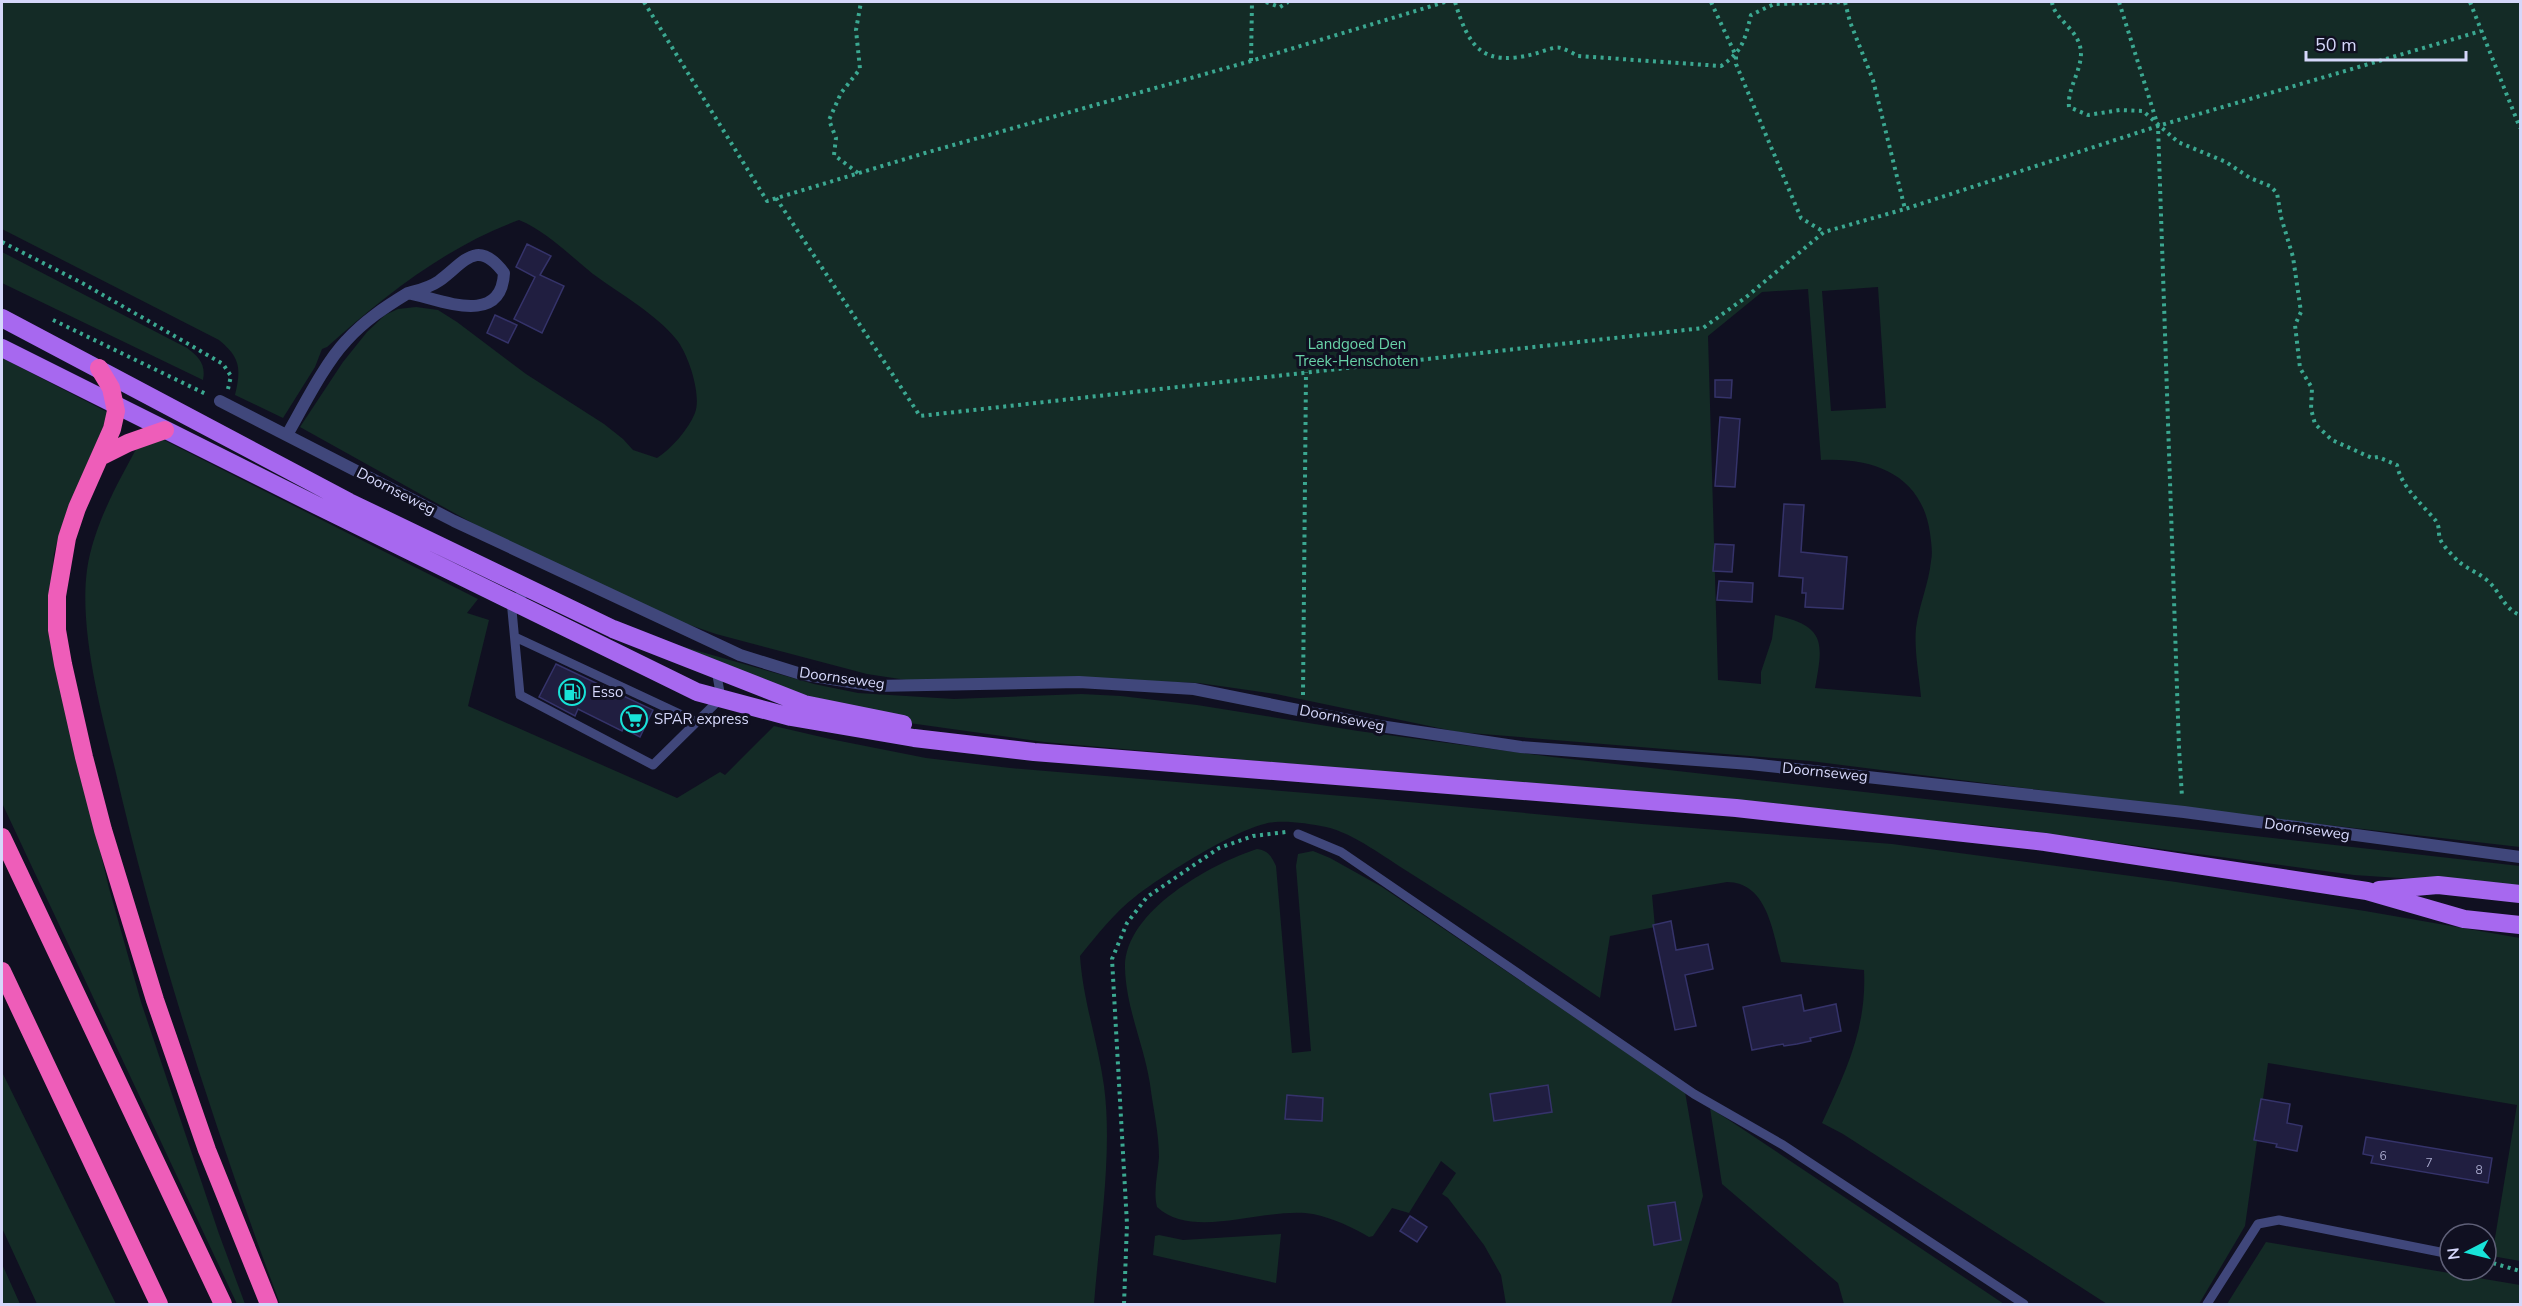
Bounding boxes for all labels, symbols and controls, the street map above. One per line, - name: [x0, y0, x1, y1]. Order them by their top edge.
- scale bar: [2306, 24, 2466, 62]
- text: 50 m: [2315, 33, 2357, 57]
- park label: Landgoed Den Treek-Henschoten: [1295, 334, 1419, 371]
- street label: Doornseweg: [353, 463, 439, 519]
- street label: Doornseweg: [798, 662, 886, 694]
- fuel station icon: Esso: [557, 677, 587, 707]
- place label: Esso: [592, 682, 623, 702]
- street label: Doornseweg: [1298, 700, 1386, 736]
- supermarket icon: SPAR express: [619, 704, 649, 734]
- place label: SPAR express: [654, 709, 749, 729]
- street label: Doornseweg: [1781, 758, 1869, 786]
- street label: Doornseweg: [2263, 813, 2351, 845]
- house number: 6: [2379, 1148, 2387, 1164]
- house number: 7: [2425, 1155, 2433, 1171]
- house number: 8: [2475, 1162, 2483, 1178]
- north arrow: [2438, 1222, 2498, 1282]
- text: N: [2442, 1246, 2466, 1261]

